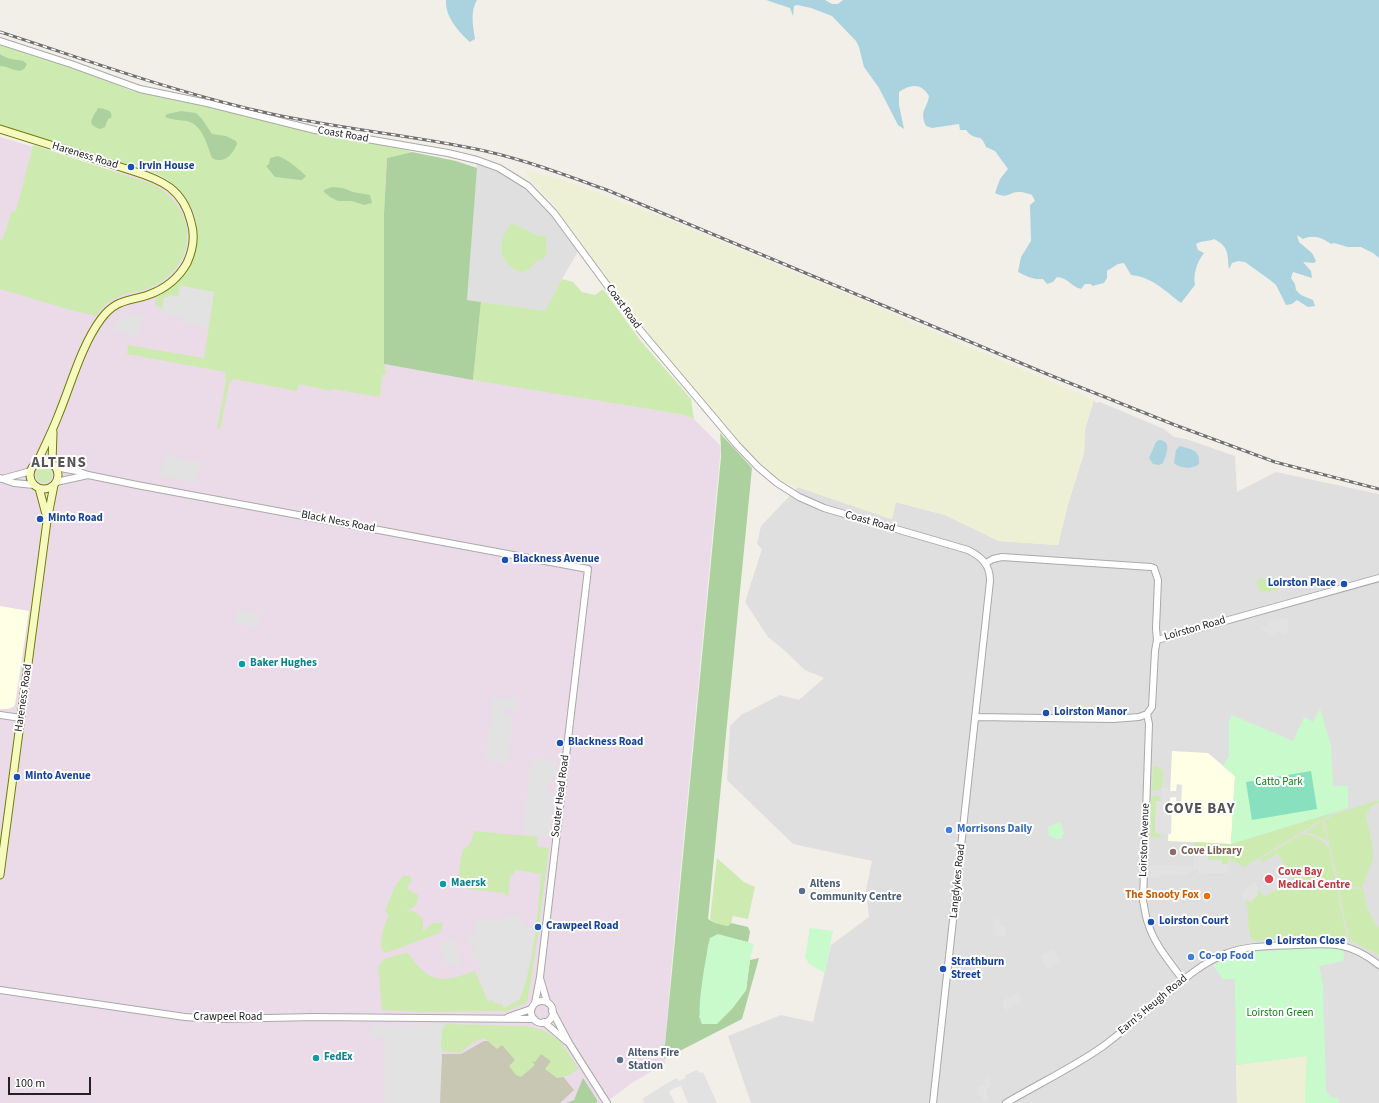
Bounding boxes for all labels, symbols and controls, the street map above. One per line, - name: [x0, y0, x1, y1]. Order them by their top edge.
- street label: Coast Road: [316, 124, 370, 146]
- street label: Hareness Road: [50, 140, 120, 172]
- place label: Irvin House: [139, 160, 194, 174]
- marker: Irvin House: [126, 162, 136, 172]
- street label: Coast Road: [603, 282, 643, 332]
- district label: ALTENS: [31, 455, 87, 473]
- street label: Black Ness Road: [300, 508, 376, 536]
- street label: Coast Road: [843, 509, 897, 535]
- place label: Minto Road: [48, 512, 103, 526]
- marker: Minto Road: [35, 514, 45, 524]
- place label: Blackness Avenue: [513, 553, 599, 567]
- marker: Blackness Avenue: [500, 555, 510, 565]
- place label: Loirston Place: [1268, 577, 1336, 591]
- marker: Loirston Place: [1339, 579, 1349, 589]
- street label: Loirston Road: [1163, 614, 1227, 644]
- place label: Baker Hughes: [250, 657, 317, 671]
- marker: Baker Hughes: [237, 659, 247, 669]
- street label: Hareness Road: [13, 663, 35, 733]
- place label: Loirston Manor: [1054, 706, 1127, 720]
- marker: Loirston Manor: [1041, 708, 1051, 718]
- place label: Blackness Road: [568, 736, 643, 750]
- marker: Blackness Road: [555, 738, 565, 748]
- street label: Souter Head Road: [549, 754, 573, 838]
- place label: Minto Avenue: [25, 770, 91, 784]
- marker: Minto Avenue: [12, 772, 22, 782]
- park label: Catto Park: [1255, 776, 1303, 790]
- district label: COVE BAY: [1164, 801, 1236, 819]
- street label: Loirston Avenue: [1137, 803, 1153, 877]
- place label: Morrisons Daily: [957, 823, 1032, 837]
- marker: Morrisons Daily: [944, 825, 954, 835]
- street label: Langdykes Road: [948, 843, 968, 919]
- place label: Cove Library: [1181, 845, 1242, 859]
- marker: Cove Library: [1168, 847, 1178, 857]
- place label: Cove Bay Medical Centre: [1278, 866, 1350, 892]
- marker: Cove Bay Medical Centre: [1263, 873, 1275, 885]
- place label: Maersk: [451, 877, 486, 891]
- place label: Altens Community Centre: [810, 878, 902, 904]
- marker: Maersk: [438, 879, 448, 889]
- marker: Altens Community Centre: [797, 886, 807, 896]
- place label: The Snooty Fox: [1125, 889, 1199, 903]
- marker: The Snooty Fox: [1202, 891, 1212, 901]
- place label: Loirston Court: [1159, 915, 1229, 929]
- marker: Loirston Court: [1146, 917, 1156, 927]
- place label: Crawpeel Road: [546, 920, 619, 934]
- marker: Crawpeel Road: [533, 922, 543, 932]
- place label: Loirston Close: [1277, 935, 1345, 949]
- marker: Loirston Close: [1264, 937, 1274, 947]
- place label: Co-op Food: [1199, 950, 1254, 964]
- marker: Co-op Food: [1186, 952, 1196, 962]
- place label: Strathburn Street: [951, 956, 1004, 982]
- marker: Strathburn Street: [938, 964, 948, 974]
- street label: Earn's Heugh Road: [1116, 972, 1190, 1038]
- park label: Loirston Green: [1246, 1007, 1314, 1021]
- street label: Crawpeel Road: [194, 1011, 262, 1025]
- place label: Altens Fire Station: [628, 1047, 679, 1073]
- place label: FedEx: [324, 1051, 353, 1065]
- marker: FedEx: [311, 1053, 321, 1063]
- marker: Altens Fire Station: [615, 1055, 625, 1065]
- scale bar: [10, 1069, 93, 1095]
- text: 100 m: [15, 1075, 45, 1092]

